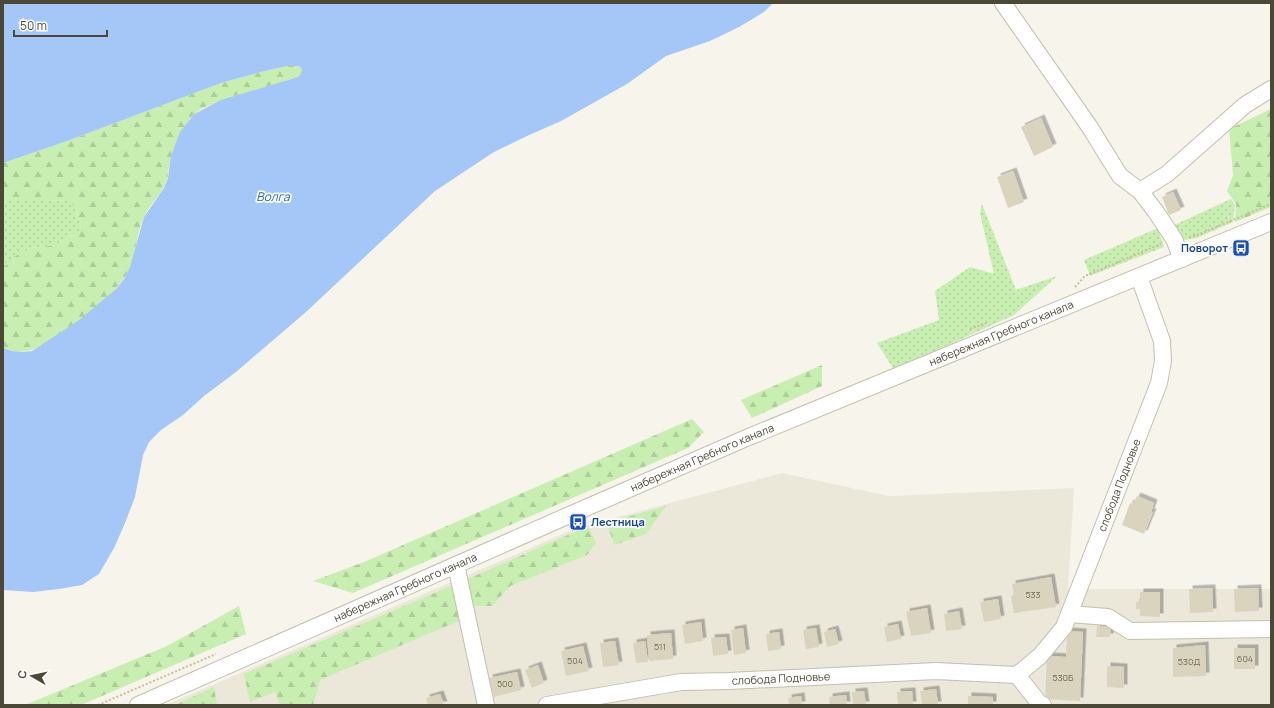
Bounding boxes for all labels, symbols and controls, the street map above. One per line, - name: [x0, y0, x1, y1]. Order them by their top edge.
- scale bar: [14, 12, 107, 38]
- text: 50 m: [20, 17, 47, 34]
- water label: Волга: [256, 188, 291, 205]
- bus stop icon: Поворот: [1231, 238, 1251, 258]
- place label: Поворот: [1181, 240, 1228, 255]
- street label: набережная Гребного канала: [927, 296, 1076, 369]
- street label: набережная Гребного канала: [628, 420, 776, 495]
- street label: слобода Подновье: [1094, 436, 1144, 534]
- bus stop icon: Лестница: [568, 512, 588, 532]
- place label: Лестница: [591, 514, 645, 529]
- street label: набережная Гребного канала: [331, 549, 479, 625]
- house number: 533: [1025, 588, 1041, 601]
- house number: 511: [654, 640, 666, 653]
- house number: 604: [1237, 652, 1253, 665]
- house number: 504: [567, 654, 583, 667]
- house number: 530Д: [1178, 655, 1201, 668]
- north arrow: [12, 656, 52, 696]
- street label: слобода Подновье: [731, 668, 831, 688]
- text: С: [14, 669, 30, 680]
- house number: 530Б: [1052, 671, 1074, 684]
- house number: 500: [497, 677, 513, 690]

